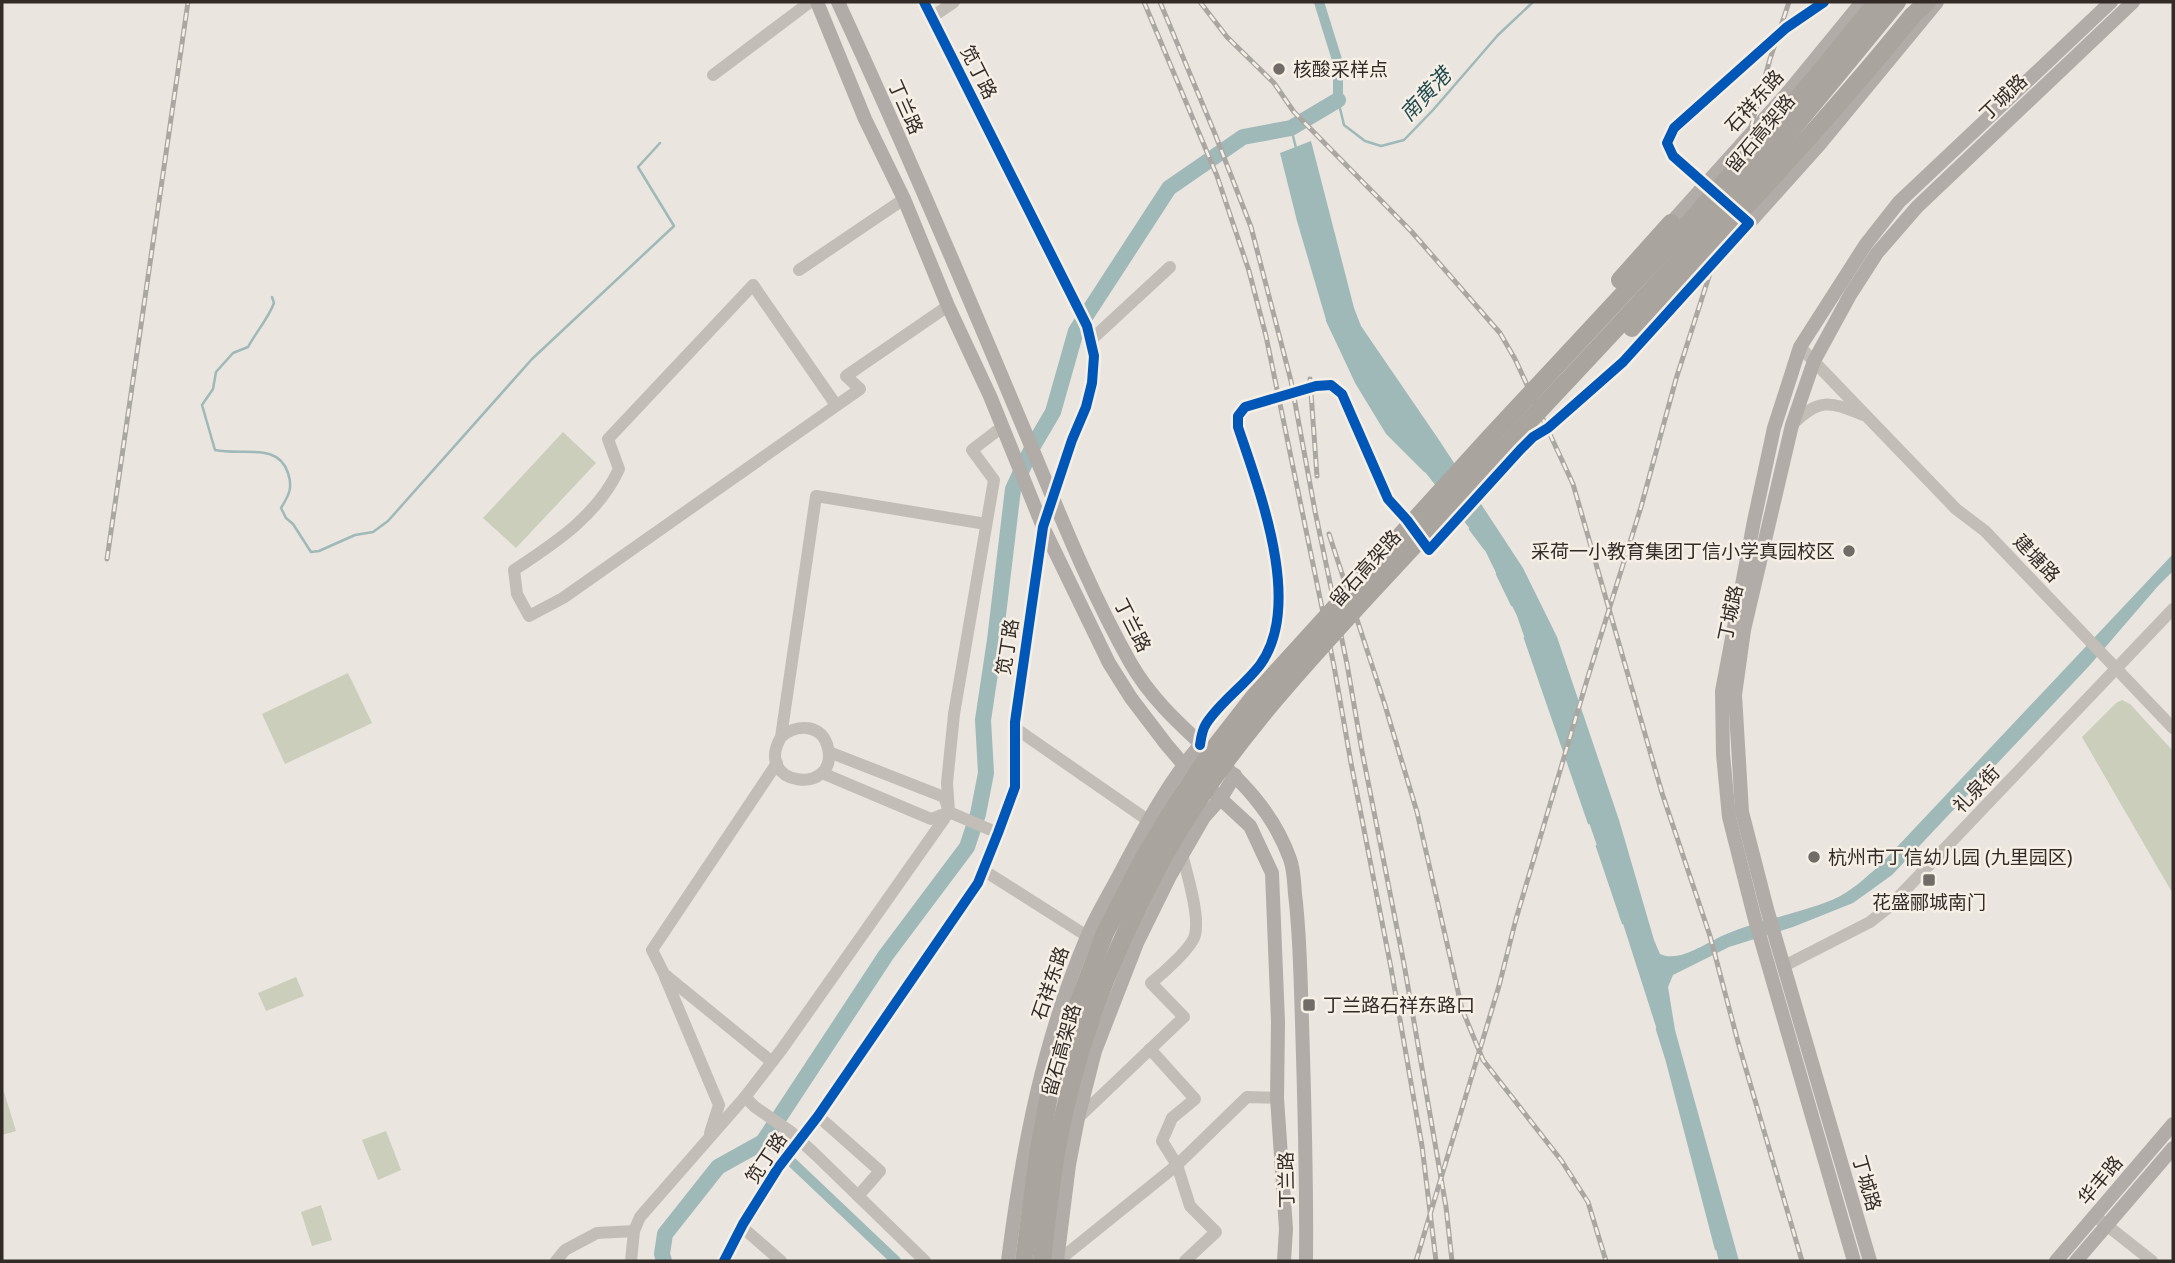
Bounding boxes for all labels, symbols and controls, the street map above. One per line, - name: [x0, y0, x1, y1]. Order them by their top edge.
- street label: 笕丁路: [954, 41, 1004, 103]
- place label: 核酸采样点: [1293, 56, 1388, 82]
- water label: 南黄港: [1393, 59, 1459, 127]
- marker: 核酸采样点: [1271, 61, 1287, 77]
- street label: 石祥东路: [1719, 64, 1789, 138]
- street label: 丁城路: [1973, 68, 2033, 126]
- street label: 丁兰路: [883, 76, 929, 138]
- street label: 留石高架路: [1720, 88, 1800, 178]
- street label: 留石高架路: [1324, 524, 1406, 612]
- street label: 建塘路: [2008, 528, 2066, 588]
- place label: 采荷一小教育集团丁信小学真园校区: [1531, 538, 1835, 564]
- marker: 采荷一小教育集团丁信小学真园校区: [1841, 543, 1857, 559]
- street label: 丁城路: [1711, 582, 1749, 644]
- street label: 丁兰路: [1108, 594, 1158, 656]
- street label: 笕丁路: [990, 617, 1024, 677]
- street label: 礼泉街: [1947, 759, 2005, 819]
- place label: 杭州市丁信幼儿园 (九里园区): [1828, 844, 2072, 870]
- marker: 杭州市丁信幼儿园 (九里园区): [1806, 849, 1822, 865]
- marker: 花盛郦城南门: [1921, 872, 1937, 888]
- place label: 花盛郦城南门: [1872, 889, 1986, 915]
- street label: 石祥东路: [1025, 943, 1075, 1023]
- place label: 丁兰路石祥东路口: [1323, 992, 1475, 1018]
- marker: 丁兰路石祥东路口: [1301, 997, 1317, 1013]
- street label: 留石高架路: [1035, 1001, 1087, 1099]
- street label: 笕丁路: [739, 1127, 793, 1189]
- street label: 华丰路: [2072, 1150, 2128, 1210]
- street label: 丁兰路: [1273, 1151, 1299, 1209]
- street label: 丁城路: [1847, 1152, 1887, 1214]

